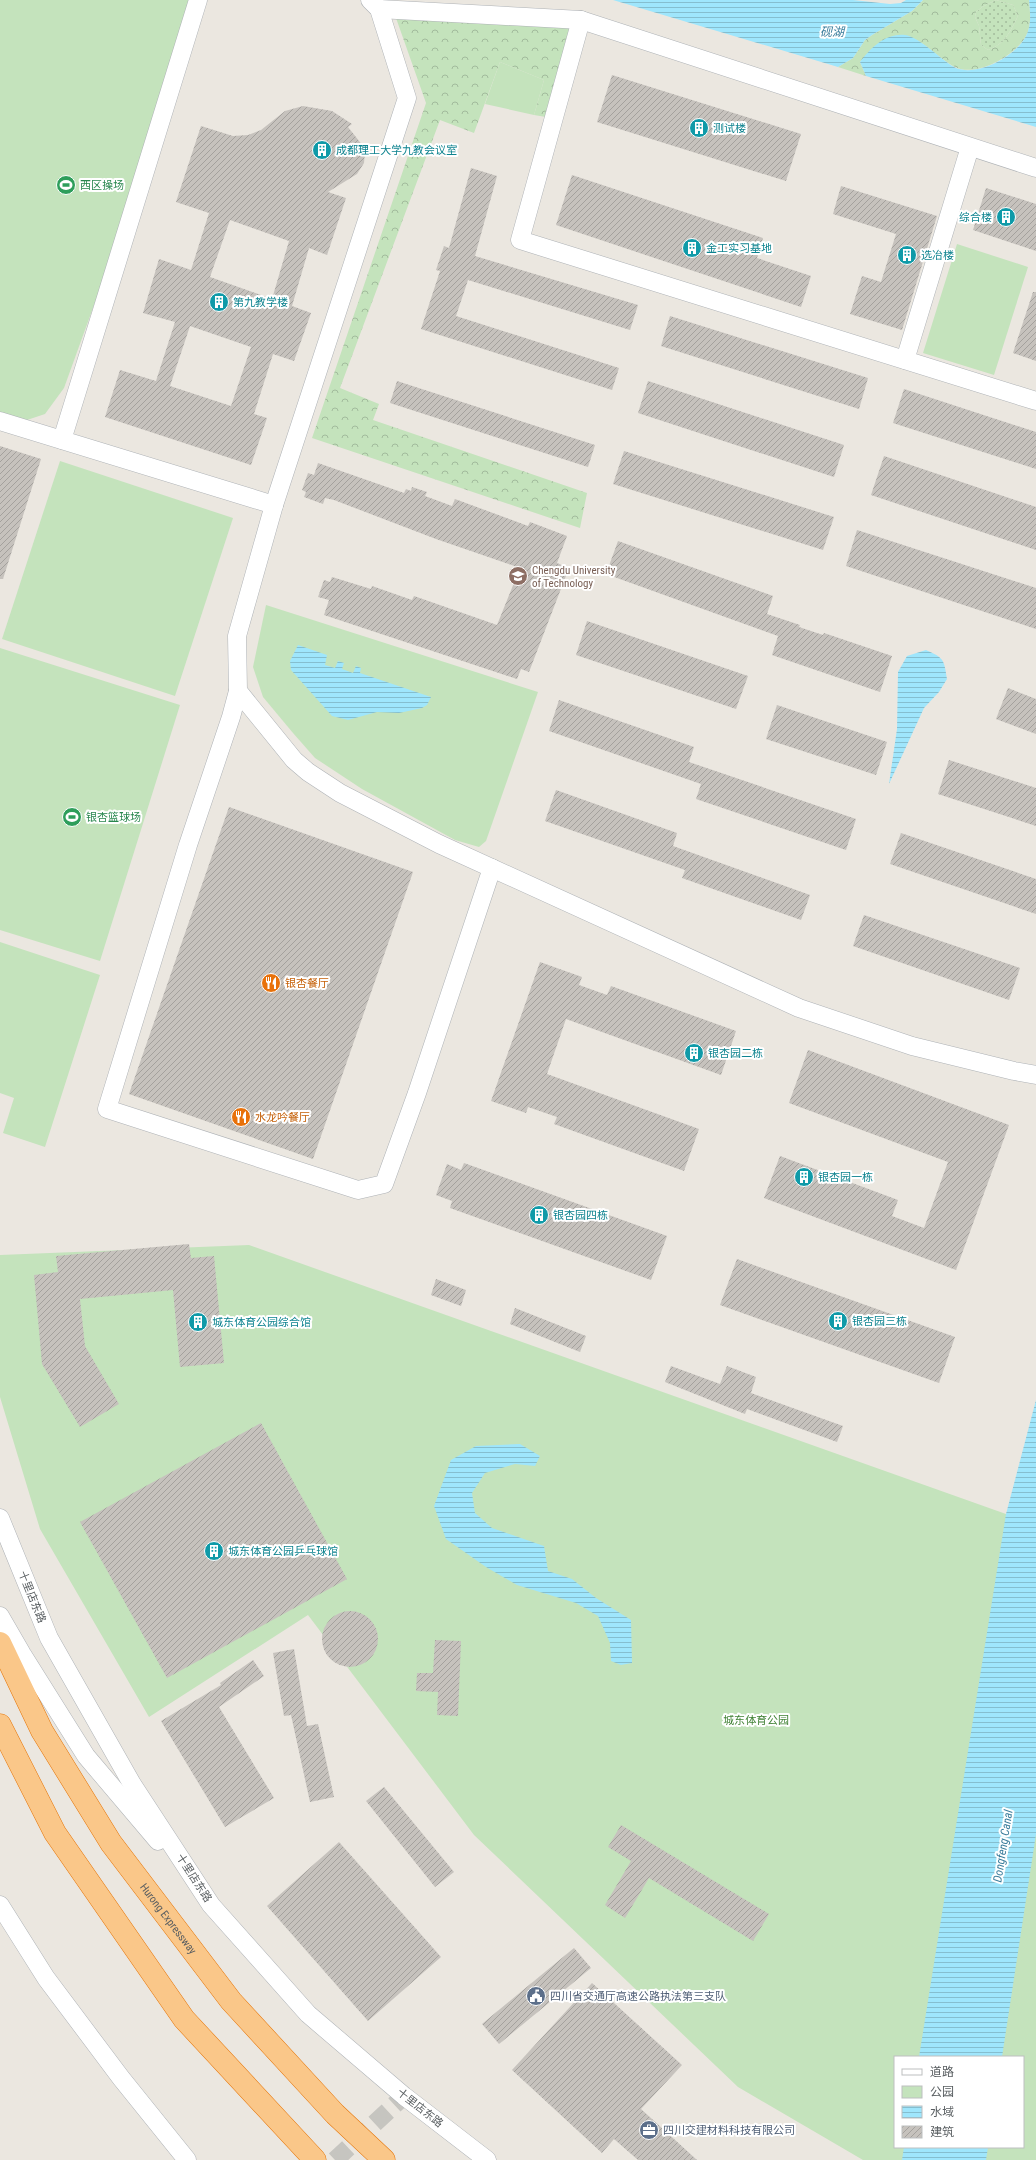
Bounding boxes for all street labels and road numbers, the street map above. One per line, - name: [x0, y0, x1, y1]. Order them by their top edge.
- street label: 十里店东路: [16, 1569, 48, 1625]
- street label: 十里店东路: [174, 1851, 214, 1905]
- street label: Hurong Expressway: [137, 1881, 200, 1957]
- street label: 十里店东路: [394, 2086, 446, 2130]

